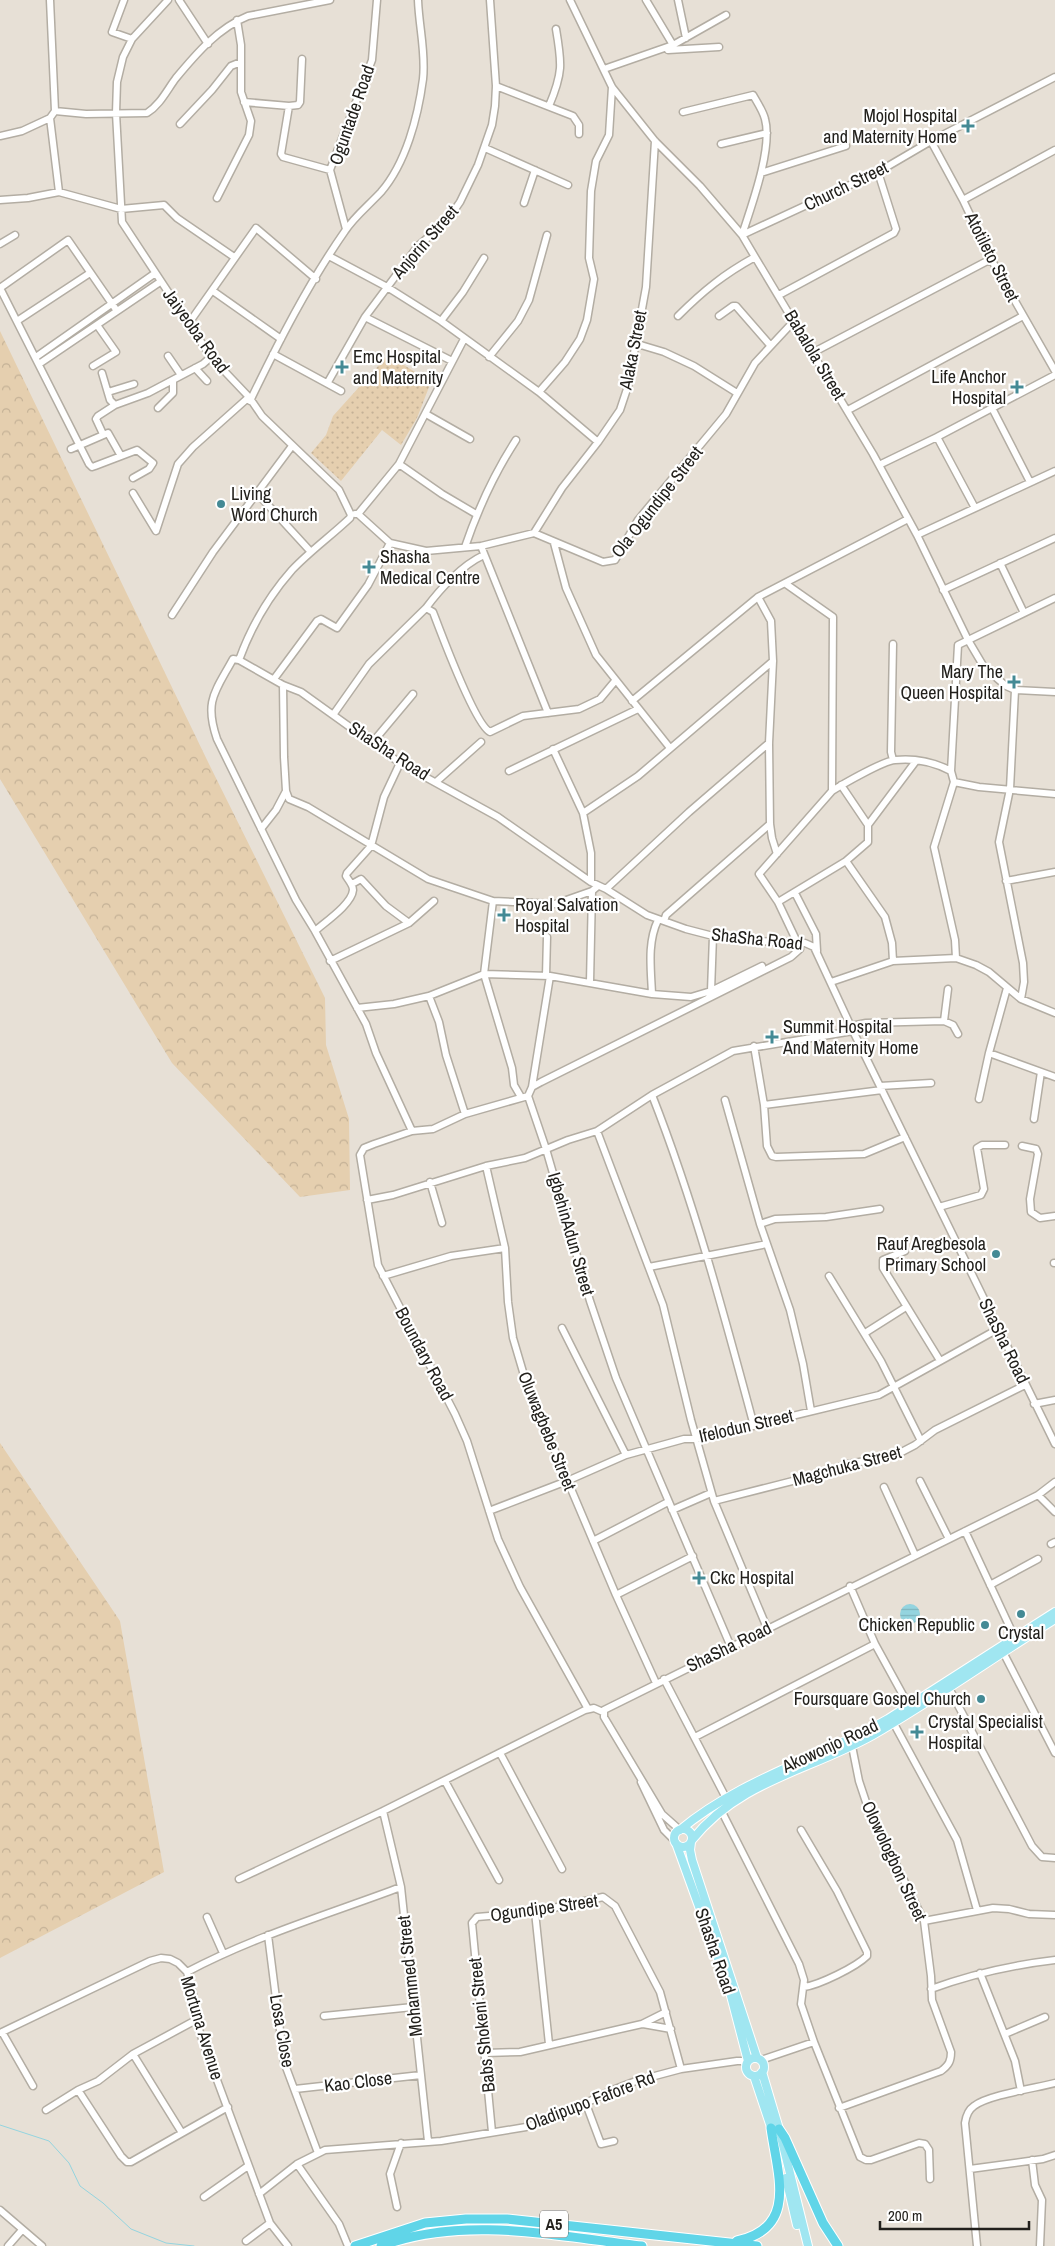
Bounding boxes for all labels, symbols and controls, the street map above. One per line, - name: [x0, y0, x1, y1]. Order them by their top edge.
- street label: Oguntade Road: [323, 61, 380, 168]
- place label: Mojol Hospital and Maternity Home: [823, 103, 957, 149]
- marker: Mojol Hospital and Maternity Home: [961, 119, 975, 133]
- street label: Church Street: [799, 154, 892, 217]
- street label: Anjorin Street: [385, 199, 464, 285]
- street label: Atotileto Street: [959, 207, 1026, 306]
- street label: Jaiyeoba Road: [157, 283, 236, 378]
- street label: Babalola Street: [779, 305, 852, 404]
- street label: Alaka Street: [612, 308, 652, 393]
- place label: Emc Hospital and Maternity: [353, 344, 444, 390]
- marker: Emc Hospital and Maternity: [335, 360, 349, 374]
- place label: Life Anchor Hospital: [931, 364, 1006, 410]
- marker: Life Anchor Hospital: [1010, 380, 1024, 394]
- street label: Ola Ogundipe Street: [605, 441, 708, 563]
- place label: Living Word Church: [231, 481, 318, 527]
- marker: Living Word Church: [215, 498, 227, 510]
- place label: Shasha Medical Centre: [380, 544, 480, 590]
- marker: Shasha Medical Centre: [362, 560, 376, 574]
- place label: Mary The Queen Hospital: [900, 659, 1003, 705]
- marker: Mary The Queen Hospital: [1007, 675, 1021, 689]
- street label: ShaSha Road: [344, 715, 435, 786]
- place label: Royal Salvation Hospital: [515, 892, 618, 938]
- marker: Royal Salvation Hospital: [497, 908, 511, 922]
- street label: ShaSha Road: [710, 921, 804, 956]
- place label: Summit Hospital And Maternity Home: [782, 1014, 918, 1060]
- marker: Summit Hospital And Maternity Home: [765, 1030, 779, 1044]
- street label: IgbehinAdun Street: [542, 1169, 601, 1298]
- place label: Rauf Aregbesola Primary School: [877, 1231, 986, 1277]
- marker: Rauf Aregbesola Primary School: [990, 1248, 1002, 1260]
- street label: ShaSha Road: [973, 1294, 1036, 1388]
- street label: Boundary Road: [389, 1303, 460, 1405]
- street label: Oluwagbebe Street: [512, 1368, 583, 1494]
- street label: Ifelodun Street: [696, 1403, 795, 1448]
- street label: Magchuka Street: [790, 1439, 904, 1492]
- place label: Ckc Hospital: [710, 1565, 794, 1590]
- marker: Ckc Hospital: [692, 1571, 706, 1585]
- marker: Crystal: [1015, 1608, 1027, 1620]
- place label: Chicken Republic: [859, 1612, 975, 1637]
- street label: ShaSha Road: [682, 1615, 776, 1678]
- marker: Chicken Republic: [979, 1619, 991, 1631]
- place label: Crystal: [998, 1620, 1044, 1645]
- place label: Foursquare Gospel Church: [794, 1686, 971, 1711]
- marker: Foursquare Gospel Church: [975, 1693, 987, 1705]
- place label: Crystal Specialist Hospital: [928, 1709, 1043, 1755]
- street label: Akowonjo Road: [777, 1712, 882, 1779]
- marker: Crystal Specialist Hospital: [910, 1725, 924, 1739]
- street label: Olowologbon Street: [856, 1797, 933, 1925]
- street label: Ogundipe Street: [489, 1888, 599, 1927]
- street label: Shasha Road: [689, 1904, 742, 1997]
- street label: Mohammed Street: [391, 1914, 428, 2038]
- street label: Babs Shokeni Street: [462, 1956, 501, 2094]
- street label: Mortuna Avenue: [175, 1973, 230, 2083]
- street label: Losa Close: [264, 1992, 301, 2069]
- street label: Oladipupo Fafore Rd: [521, 2064, 658, 2137]
- street label: Kao Close: [323, 2065, 393, 2098]
- scale bar: [880, 2198, 1029, 2230]
- text: 200 m: [888, 2205, 922, 2226]
- road number: A5: [540, 2210, 568, 2238]

